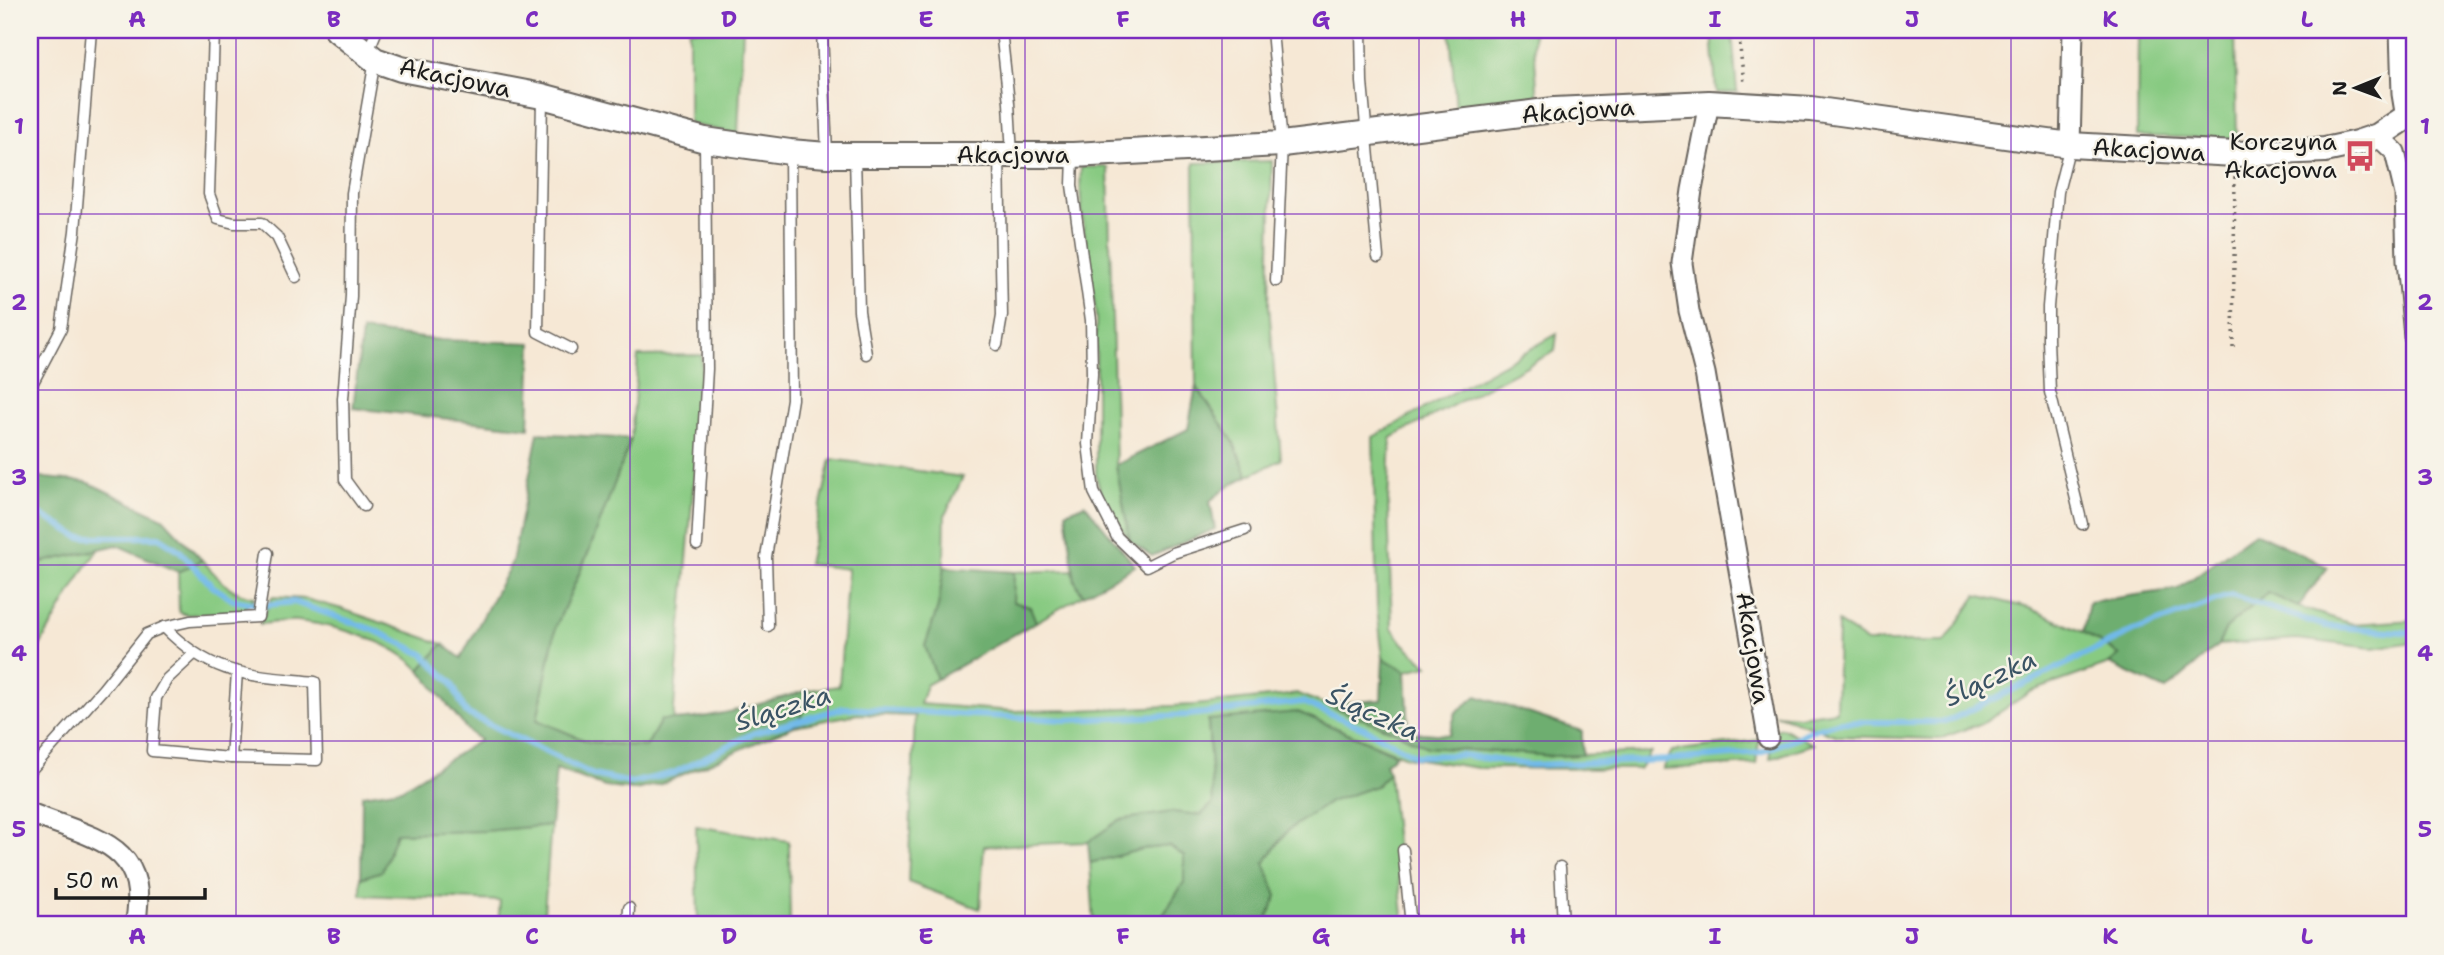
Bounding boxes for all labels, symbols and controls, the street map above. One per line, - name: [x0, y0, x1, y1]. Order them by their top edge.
- text: A: [128, 4, 146, 34]
- text: B: [327, 4, 341, 34]
- text: C: [525, 4, 539, 34]
- text: D: [721, 4, 737, 34]
- text: E: [918, 4, 934, 34]
- text: F: [1116, 4, 1130, 34]
- text: G: [1312, 4, 1331, 34]
- text: H: [1510, 4, 1526, 34]
- text: I: [1709, 4, 1722, 34]
- text: J: [1905, 4, 1919, 34]
- text: K: [2102, 4, 2118, 34]
- text: L: [2301, 4, 2313, 34]
- street label: Akacjowa: [396, 51, 514, 105]
- north arrow: [2322, 52, 2392, 122]
- text: N: [2327, 81, 2352, 96]
- street label: Akacjowa: [1521, 91, 1636, 131]
- text: 1: [14, 111, 24, 141]
- text: 1: [2420, 111, 2430, 141]
- place label: Korczyna Akacjowa: [2224, 126, 2337, 186]
- street label: Akacjowa: [2092, 131, 2206, 169]
- street label: Akacjowa: [957, 139, 1070, 171]
- bus stop icon: Korczyna Akacjowa: [2343, 139, 2377, 173]
- text: 2: [11, 287, 27, 317]
- text: 2: [2417, 287, 2433, 317]
- text: 3: [11, 462, 27, 492]
- text: 3: [2417, 462, 2433, 492]
- street label: Akacjowa: [1728, 590, 1778, 706]
- text: 4: [11, 638, 27, 668]
- text: 4: [2417, 638, 2433, 668]
- water label: Ślączka: [1938, 641, 2042, 714]
- water label: Ślączka: [731, 676, 835, 739]
- water label: Ślączka: [1321, 677, 1425, 749]
- text: 5: [12, 814, 26, 844]
- text: 5: [2418, 814, 2432, 844]
- scale bar: [56, 857, 205, 901]
- text: 50 m: [66, 867, 119, 895]
- text: A: [128, 921, 146, 951]
- text: B: [327, 921, 341, 951]
- text: C: [525, 921, 539, 951]
- text: D: [721, 921, 737, 951]
- text: E: [918, 921, 934, 951]
- text: F: [1116, 921, 1130, 951]
- text: G: [1312, 921, 1331, 951]
- text: H: [1510, 921, 1526, 951]
- text: I: [1709, 921, 1722, 951]
- text: J: [1905, 921, 1919, 951]
- text: K: [2102, 921, 2118, 951]
- text: L: [2301, 921, 2313, 951]

